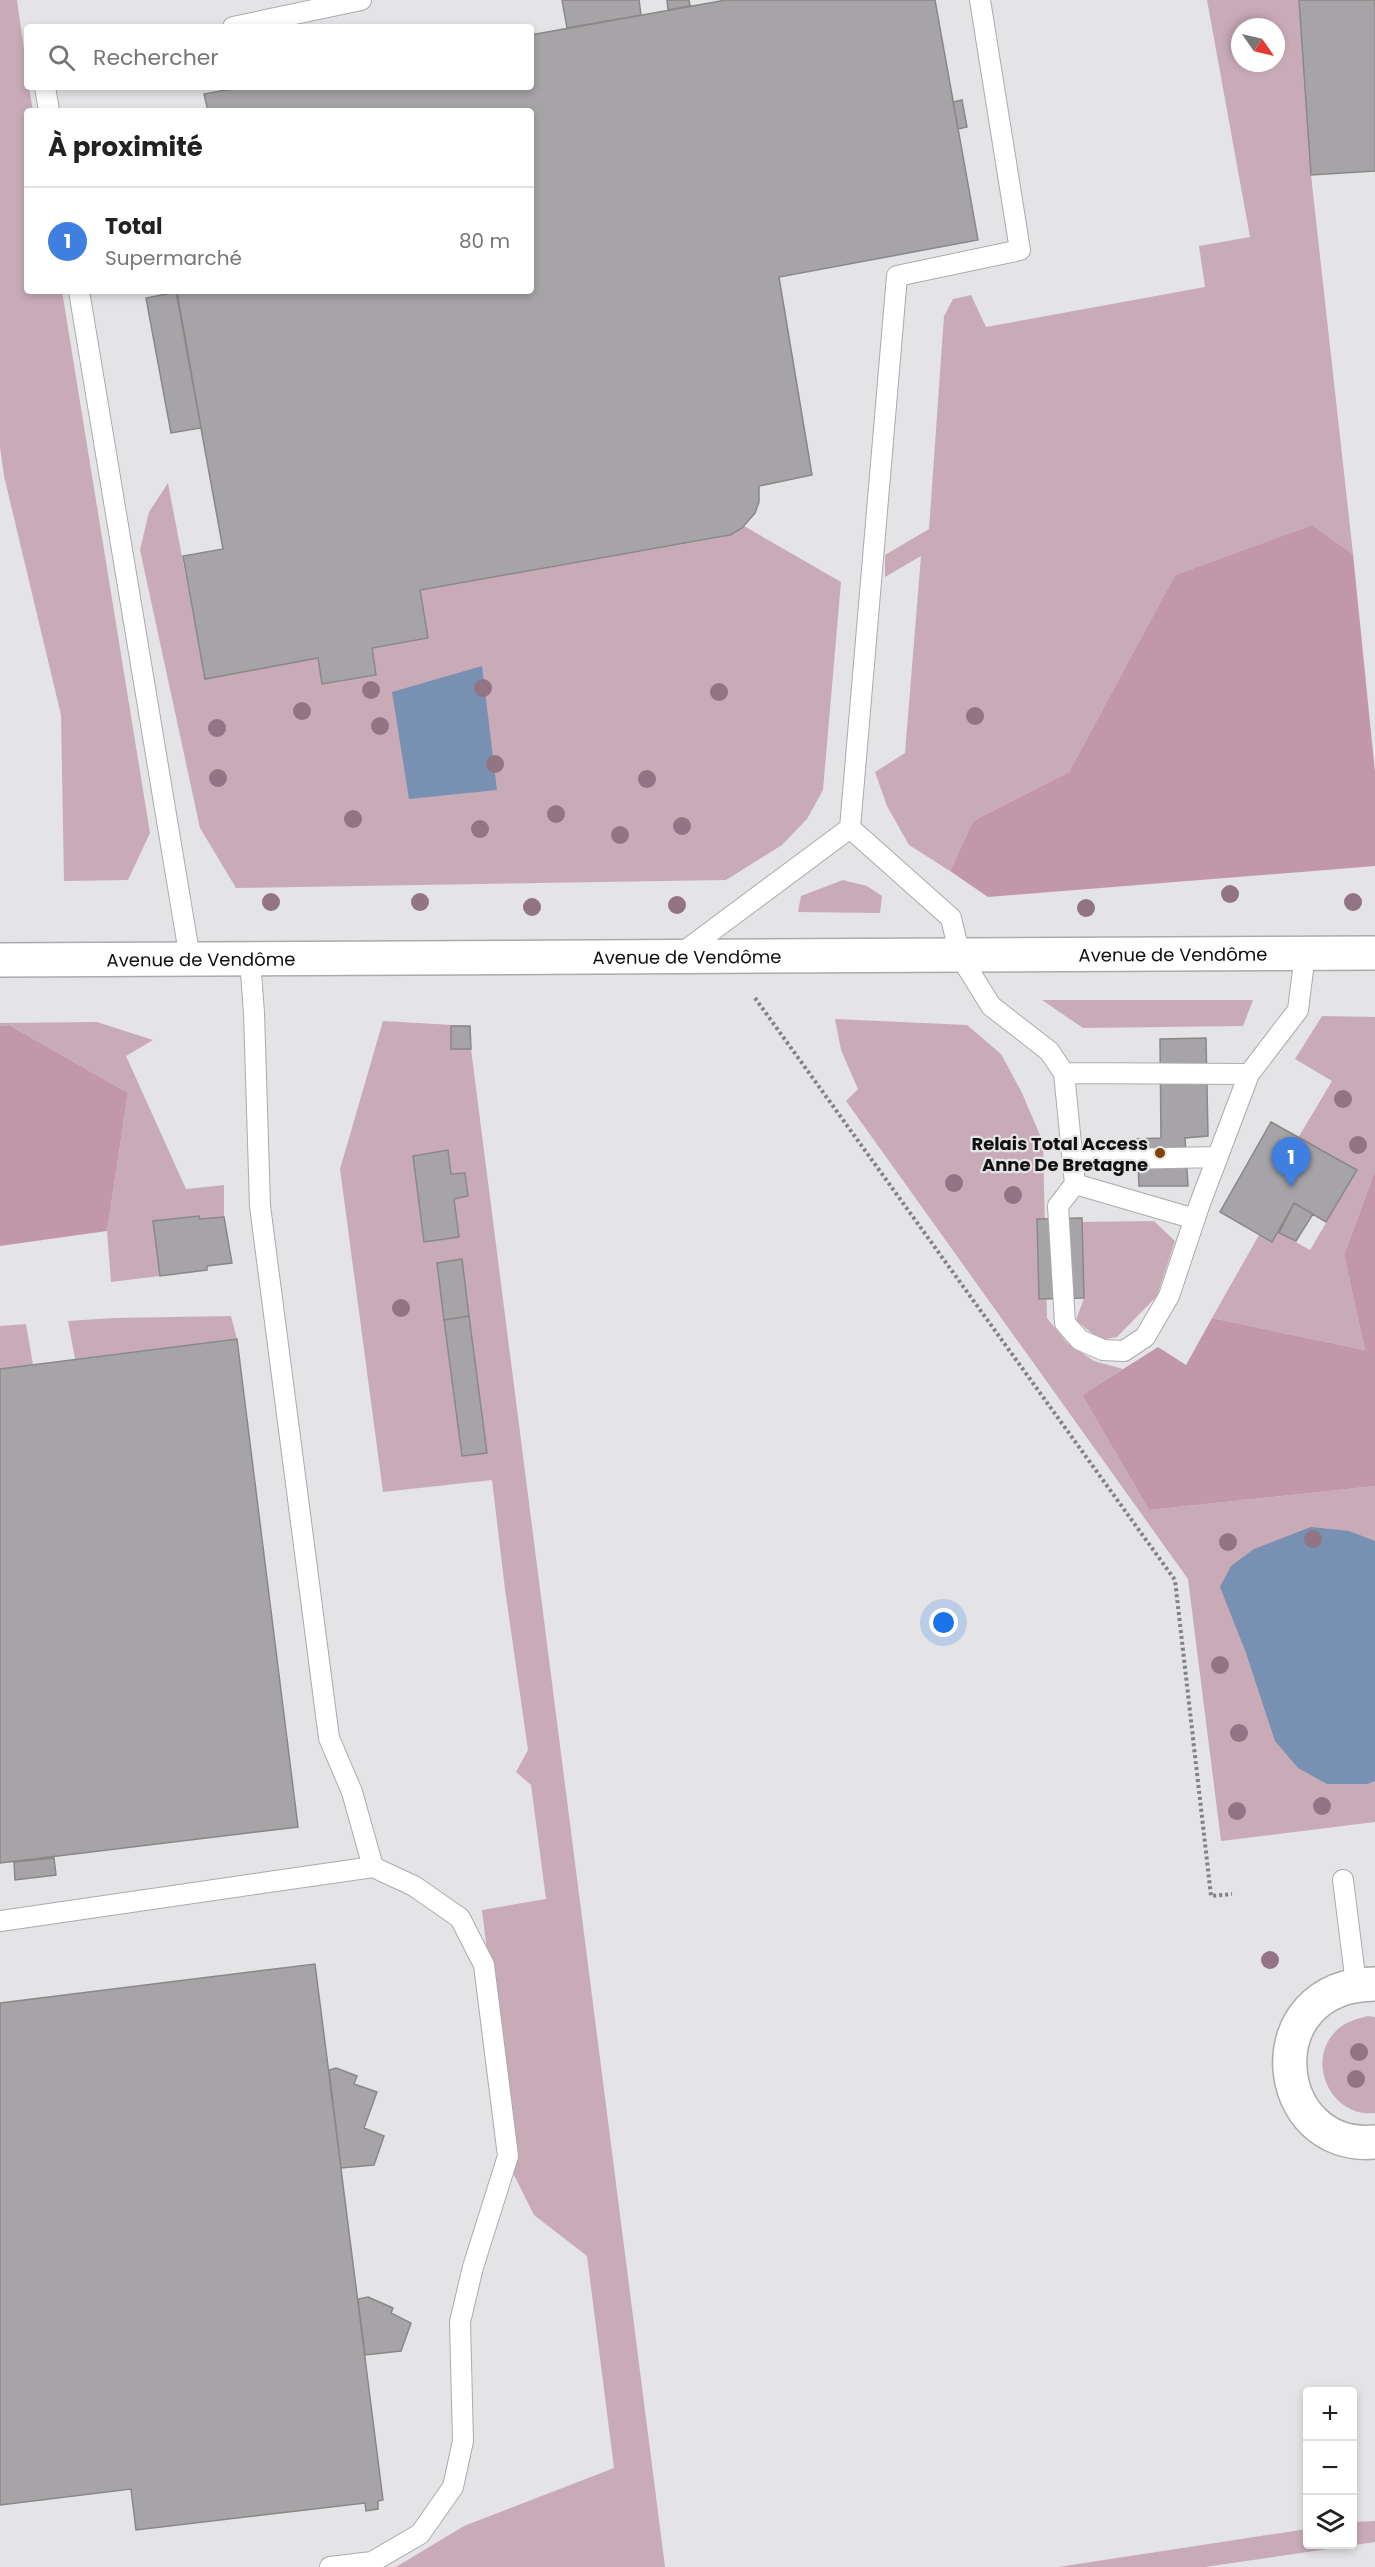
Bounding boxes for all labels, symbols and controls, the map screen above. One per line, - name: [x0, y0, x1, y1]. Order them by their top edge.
- north arrow: [1231, 18, 1285, 72]
- search box: [24, 24, 534, 90]
- icon: search: [45, 41, 78, 74]
- text: Rechercher: [93, 42, 219, 73]
- text: À proximité: [48, 129, 203, 165]
- text: Total: [105, 211, 162, 242]
- text: 1: [64, 227, 71, 255]
- text: 80 m: [459, 227, 510, 255]
- text: Supermarché: [105, 244, 242, 272]
- street label: Avenue de Vendôme: [1078, 941, 1268, 967]
- street label: Avenue de Vendôme: [592, 944, 782, 969]
- street label: Avenue de Vendôme: [106, 946, 296, 972]
- place label: Relais Total Access Anne De Bretagne: [971, 1131, 1148, 1177]
- pin: 1: [1272, 1138, 1310, 1187]
- marker: Relais Total Access Anne De Bretagne: [1153, 1146, 1167, 1160]
- your location: [929, 1608, 958, 1637]
- map controls: [1303, 2387, 1357, 2549]
- button: +: [1303, 2387, 1357, 2441]
- button: −: [1303, 2441, 1357, 2495]
- button: layers: [1303, 2495, 1357, 2549]

